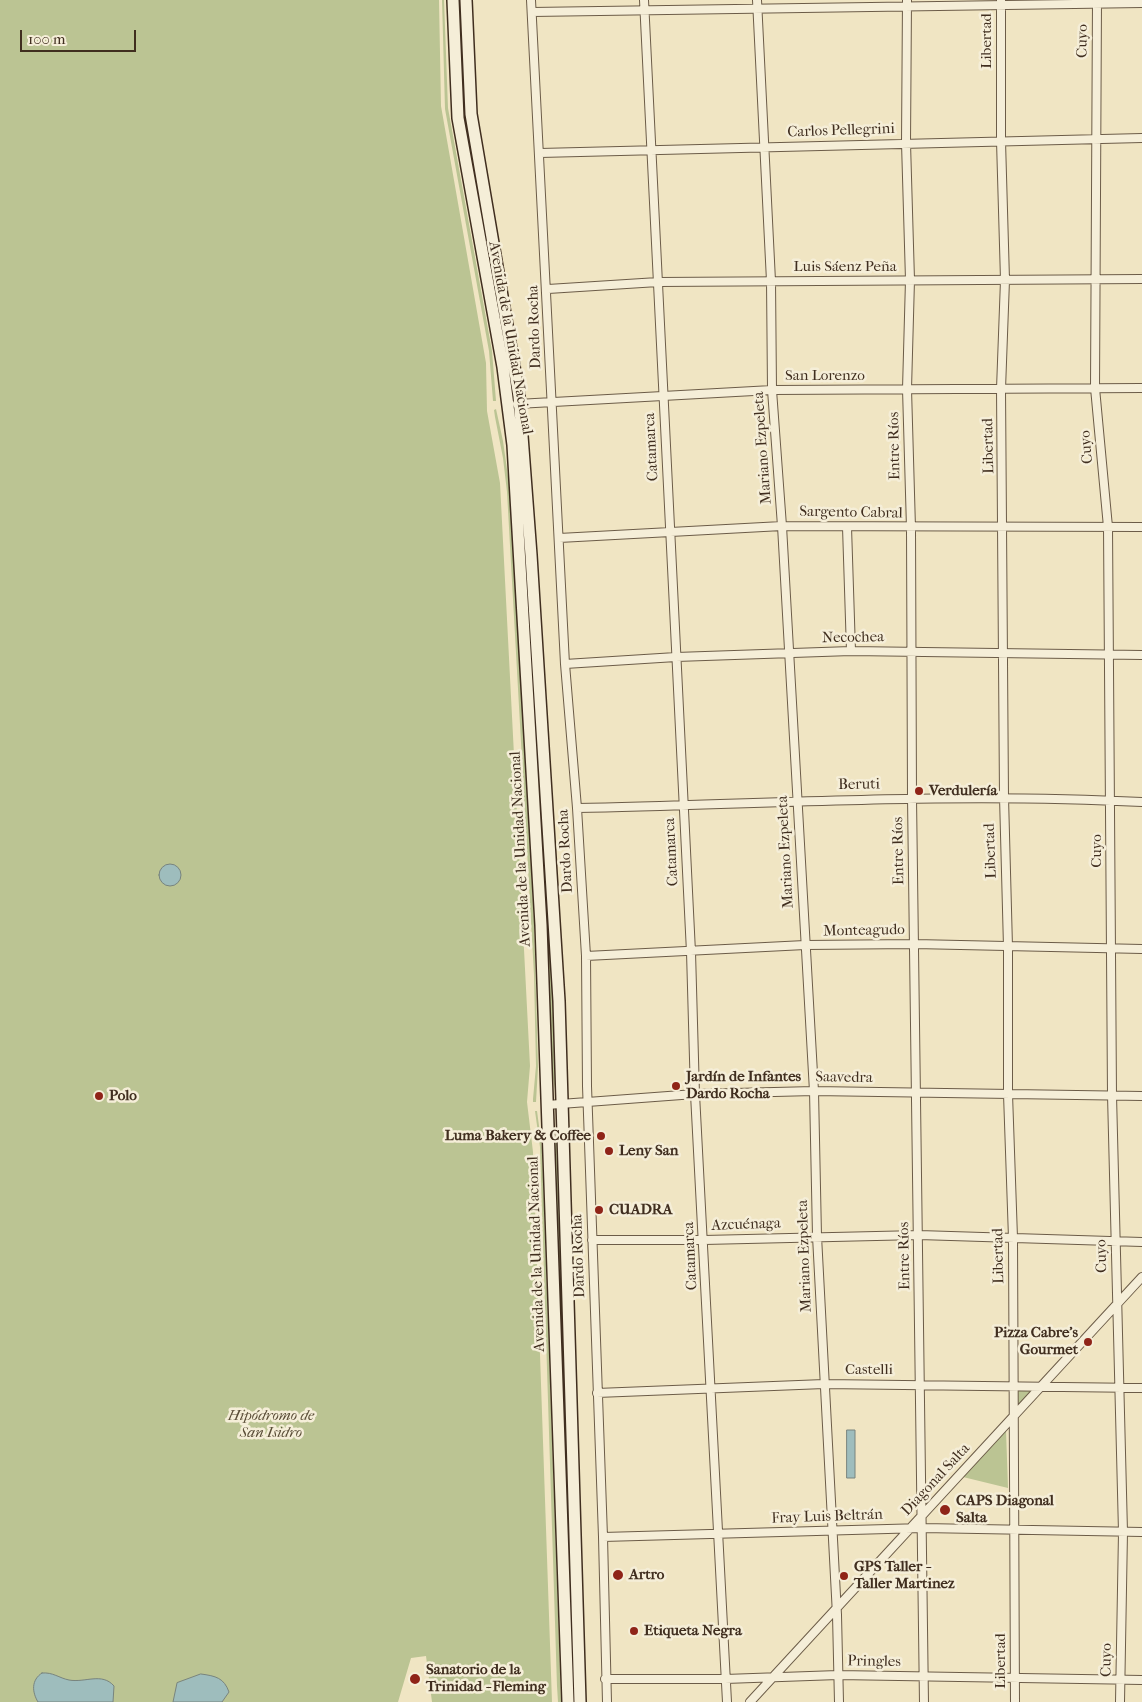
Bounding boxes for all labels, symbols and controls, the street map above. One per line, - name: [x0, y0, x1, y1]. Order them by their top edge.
- street label: Libertad: [978, 13, 996, 69]
- scale bar: [22, 20, 139, 52]
- street label: Cuyo: [1074, 24, 1092, 58]
- text: 100 m: [28, 30, 66, 48]
- street label: Carlos Pellegrini: [787, 120, 895, 142]
- street label: Avenida de la Unidad Nacional: [484, 240, 536, 436]
- street label: Luis Sáenz Peña: [793, 258, 897, 276]
- street label: Dardo Rocha: [525, 285, 545, 369]
- street label: San Lorenzo: [785, 367, 865, 385]
- street label: Mariano Ezpeleta: [750, 391, 776, 505]
- street label: Catamarca: [641, 412, 663, 482]
- street label: Entre Ríos: [885, 412, 905, 480]
- street label: Libertad: [980, 418, 998, 474]
- street label: Cuyo: [1077, 429, 1097, 465]
- street label: Sargento Cabral: [799, 503, 903, 523]
- street label: Necochea: [822, 628, 884, 648]
- street label: Avenida de la Unidad Nacional: [507, 751, 535, 947]
- street label: Beruti: [838, 776, 880, 794]
- place label: Verdulería: [929, 782, 997, 800]
- marker: Verdulería: [913, 785, 925, 797]
- street label: Mariano Ezpeleta: [774, 795, 798, 909]
- street label: Dardo Rocha: [555, 809, 577, 893]
- street label: Catamarca: [661, 817, 683, 887]
- street label: Entre Ríos: [889, 817, 909, 885]
- street label: Libertad: [981, 823, 1001, 879]
- street label: Cuyo: [1088, 834, 1106, 868]
- street label: Monteagudo: [823, 921, 905, 941]
- place label: Jardín de Infantes Dardo Rocha: [686, 1068, 801, 1103]
- street label: Saavedra: [815, 1068, 873, 1088]
- marker: Jardín de Infantes Dardo Rocha: [670, 1080, 682, 1092]
- place label: Polo: [109, 1087, 137, 1105]
- marker: Polo: [93, 1090, 105, 1102]
- place label: Luma Bakery & Coffee: [445, 1127, 591, 1145]
- marker: Luma Bakery & Coffee: [595, 1130, 607, 1142]
- place label: Leny San: [619, 1142, 678, 1160]
- marker: Leny San: [603, 1145, 615, 1157]
- street label: Avenida de la Unidad Nacional: [525, 1156, 549, 1352]
- street label: Mariano Ezpeleta: [794, 1199, 816, 1313]
- place label: CUADRA: [609, 1201, 672, 1219]
- marker: CUADRA: [593, 1204, 605, 1216]
- street label: Dardo Rocha: [569, 1214, 589, 1298]
- street label: Azcuénaga: [711, 1215, 781, 1235]
- street label: Catamarca: [680, 1221, 702, 1291]
- street label: Entre Ríos: [895, 1222, 915, 1290]
- street label: Libertad: [990, 1228, 1008, 1284]
- street label: Cuyo: [1092, 1239, 1112, 1273]
- place label: Pizza Cabre's Gourmet: [994, 1324, 1078, 1359]
- marker: Pizza Cabre's Gourmet: [1082, 1336, 1094, 1348]
- street label: Castelli: [845, 1361, 893, 1379]
- park label: Hipódromo de San Isidro: [228, 1407, 314, 1442]
- street label: Diagonal Salta: [898, 1440, 974, 1520]
- place label: CAPS Diagonal Salta: [956, 1492, 1054, 1527]
- marker: CAPS Diagonal Salta: [938, 1503, 952, 1517]
- street label: Fray Luis Beltrán: [771, 1506, 883, 1528]
- place label: GPS Taller - Taller Martinez: [854, 1558, 955, 1593]
- place label: Artro: [629, 1566, 664, 1584]
- marker: Artro: [611, 1568, 625, 1582]
- marker: GPS Taller - Taller Martinez: [838, 1570, 850, 1582]
- place label: Etiqueta Negra: [644, 1622, 742, 1640]
- marker: Etiqueta Negra: [628, 1625, 640, 1637]
- street label: Libertad: [992, 1633, 1010, 1689]
- street label: Cuyo: [1098, 1643, 1116, 1677]
- street label: Pringles: [847, 1653, 901, 1671]
- place label: Sanatorio de la Trinidad - Fleming: [426, 1661, 546, 1696]
- marker: Sanatorio de la Trinidad - Fleming: [408, 1672, 422, 1686]

